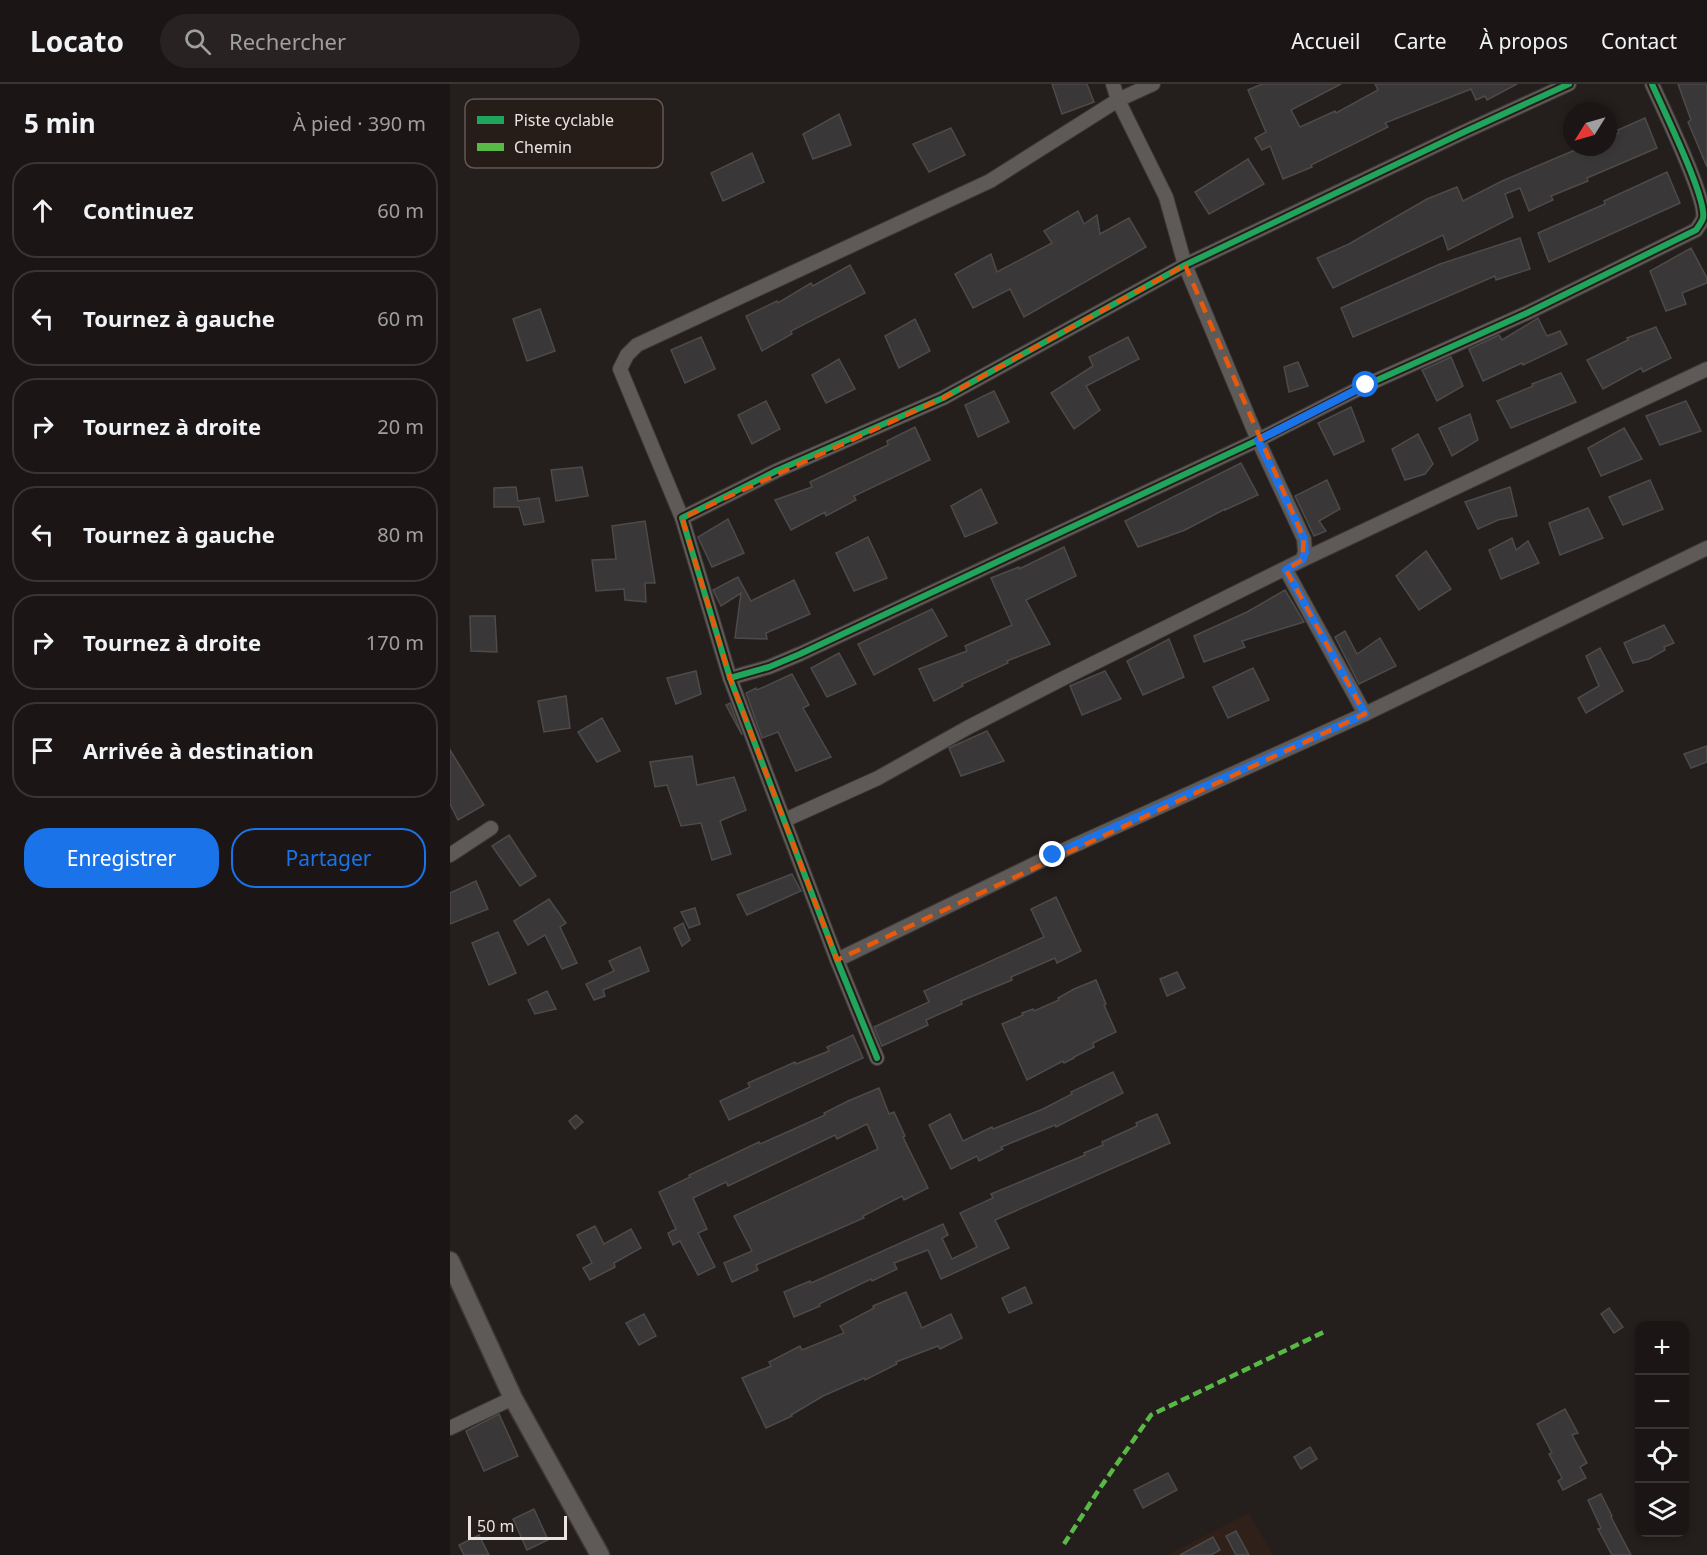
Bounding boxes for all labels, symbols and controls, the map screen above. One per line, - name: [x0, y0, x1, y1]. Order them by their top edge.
- search box: [160, 14, 580, 68]
- text: Locato: [30, 22, 124, 60]
- icon: search: [181, 25, 214, 58]
- text: Rechercher: [229, 26, 346, 56]
- text: Accueil: [1291, 27, 1360, 55]
- text: Carte: [1393, 27, 1447, 55]
- text: À propos: [1480, 27, 1568, 55]
- text: Contact: [1601, 27, 1677, 55]
- legend: [465, 99, 663, 168]
- north arrow: [1563, 102, 1617, 156]
- text: 5 min: [24, 105, 96, 141]
- text: Piste cyclable: [514, 109, 614, 131]
- text: À pied · 390 m: [293, 110, 426, 137]
- text: Chemin: [514, 136, 572, 158]
- icon: ahead: [26, 194, 59, 227]
- text: Continuez: [83, 195, 194, 225]
- text: 60 m: [377, 197, 424, 224]
- icon: left: [26, 302, 59, 335]
- text: Tournez à gauche: [83, 303, 275, 333]
- text: 60 m: [377, 305, 424, 332]
- route start: [1352, 371, 1378, 397]
- icon: right: [26, 410, 59, 443]
- text: Tournez à droite: [83, 411, 261, 441]
- text: 20 m: [377, 413, 424, 440]
- icon: left: [26, 518, 59, 551]
- text: Tournez à gauche: [83, 519, 275, 549]
- text: 80 m: [377, 521, 424, 548]
- icon: right: [26, 626, 59, 659]
- text: Tournez à droite: [83, 627, 261, 657]
- text: 170 m: [366, 629, 424, 656]
- icon: arrive: [26, 734, 59, 767]
- text: Arrivée à destination: [83, 735, 314, 765]
- button: Enregistrer: [24, 828, 219, 888]
- button: Partager: [231, 828, 426, 888]
- route end: [1039, 841, 1065, 867]
- map controls: [1635, 1321, 1689, 1537]
- button: +: [1635, 1321, 1689, 1375]
- button: −: [1635, 1375, 1689, 1429]
- button: locate: [1635, 1429, 1689, 1483]
- button: layers: [1635, 1483, 1689, 1537]
- scale bar: [468, 1513, 567, 1540]
- text: 50 m: [477, 1515, 514, 1537]

